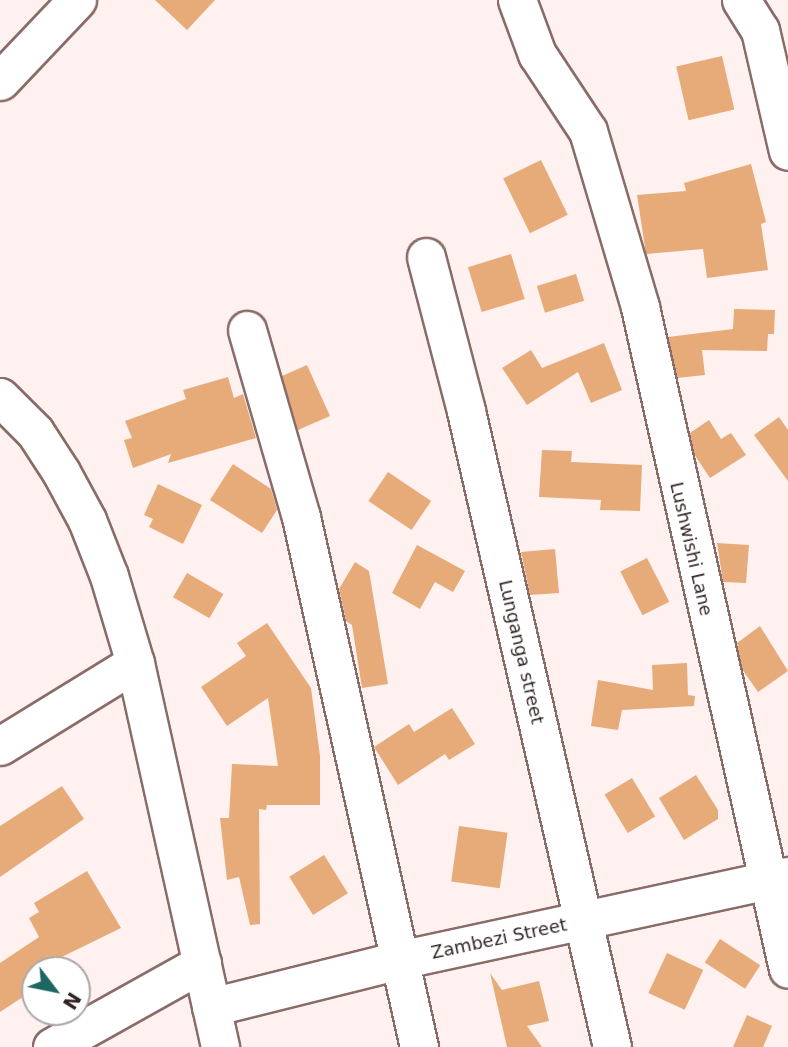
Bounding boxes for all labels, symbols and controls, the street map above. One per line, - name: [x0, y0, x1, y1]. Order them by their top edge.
- street label: Lushwishi Lane: [665, 480, 717, 618]
- street label: Lunganga street: [494, 578, 548, 726]
- street label: Zambezi Street: [429, 914, 569, 964]
- north arrow: [21, 956, 91, 1026]
- text: N: [59, 988, 86, 1014]

